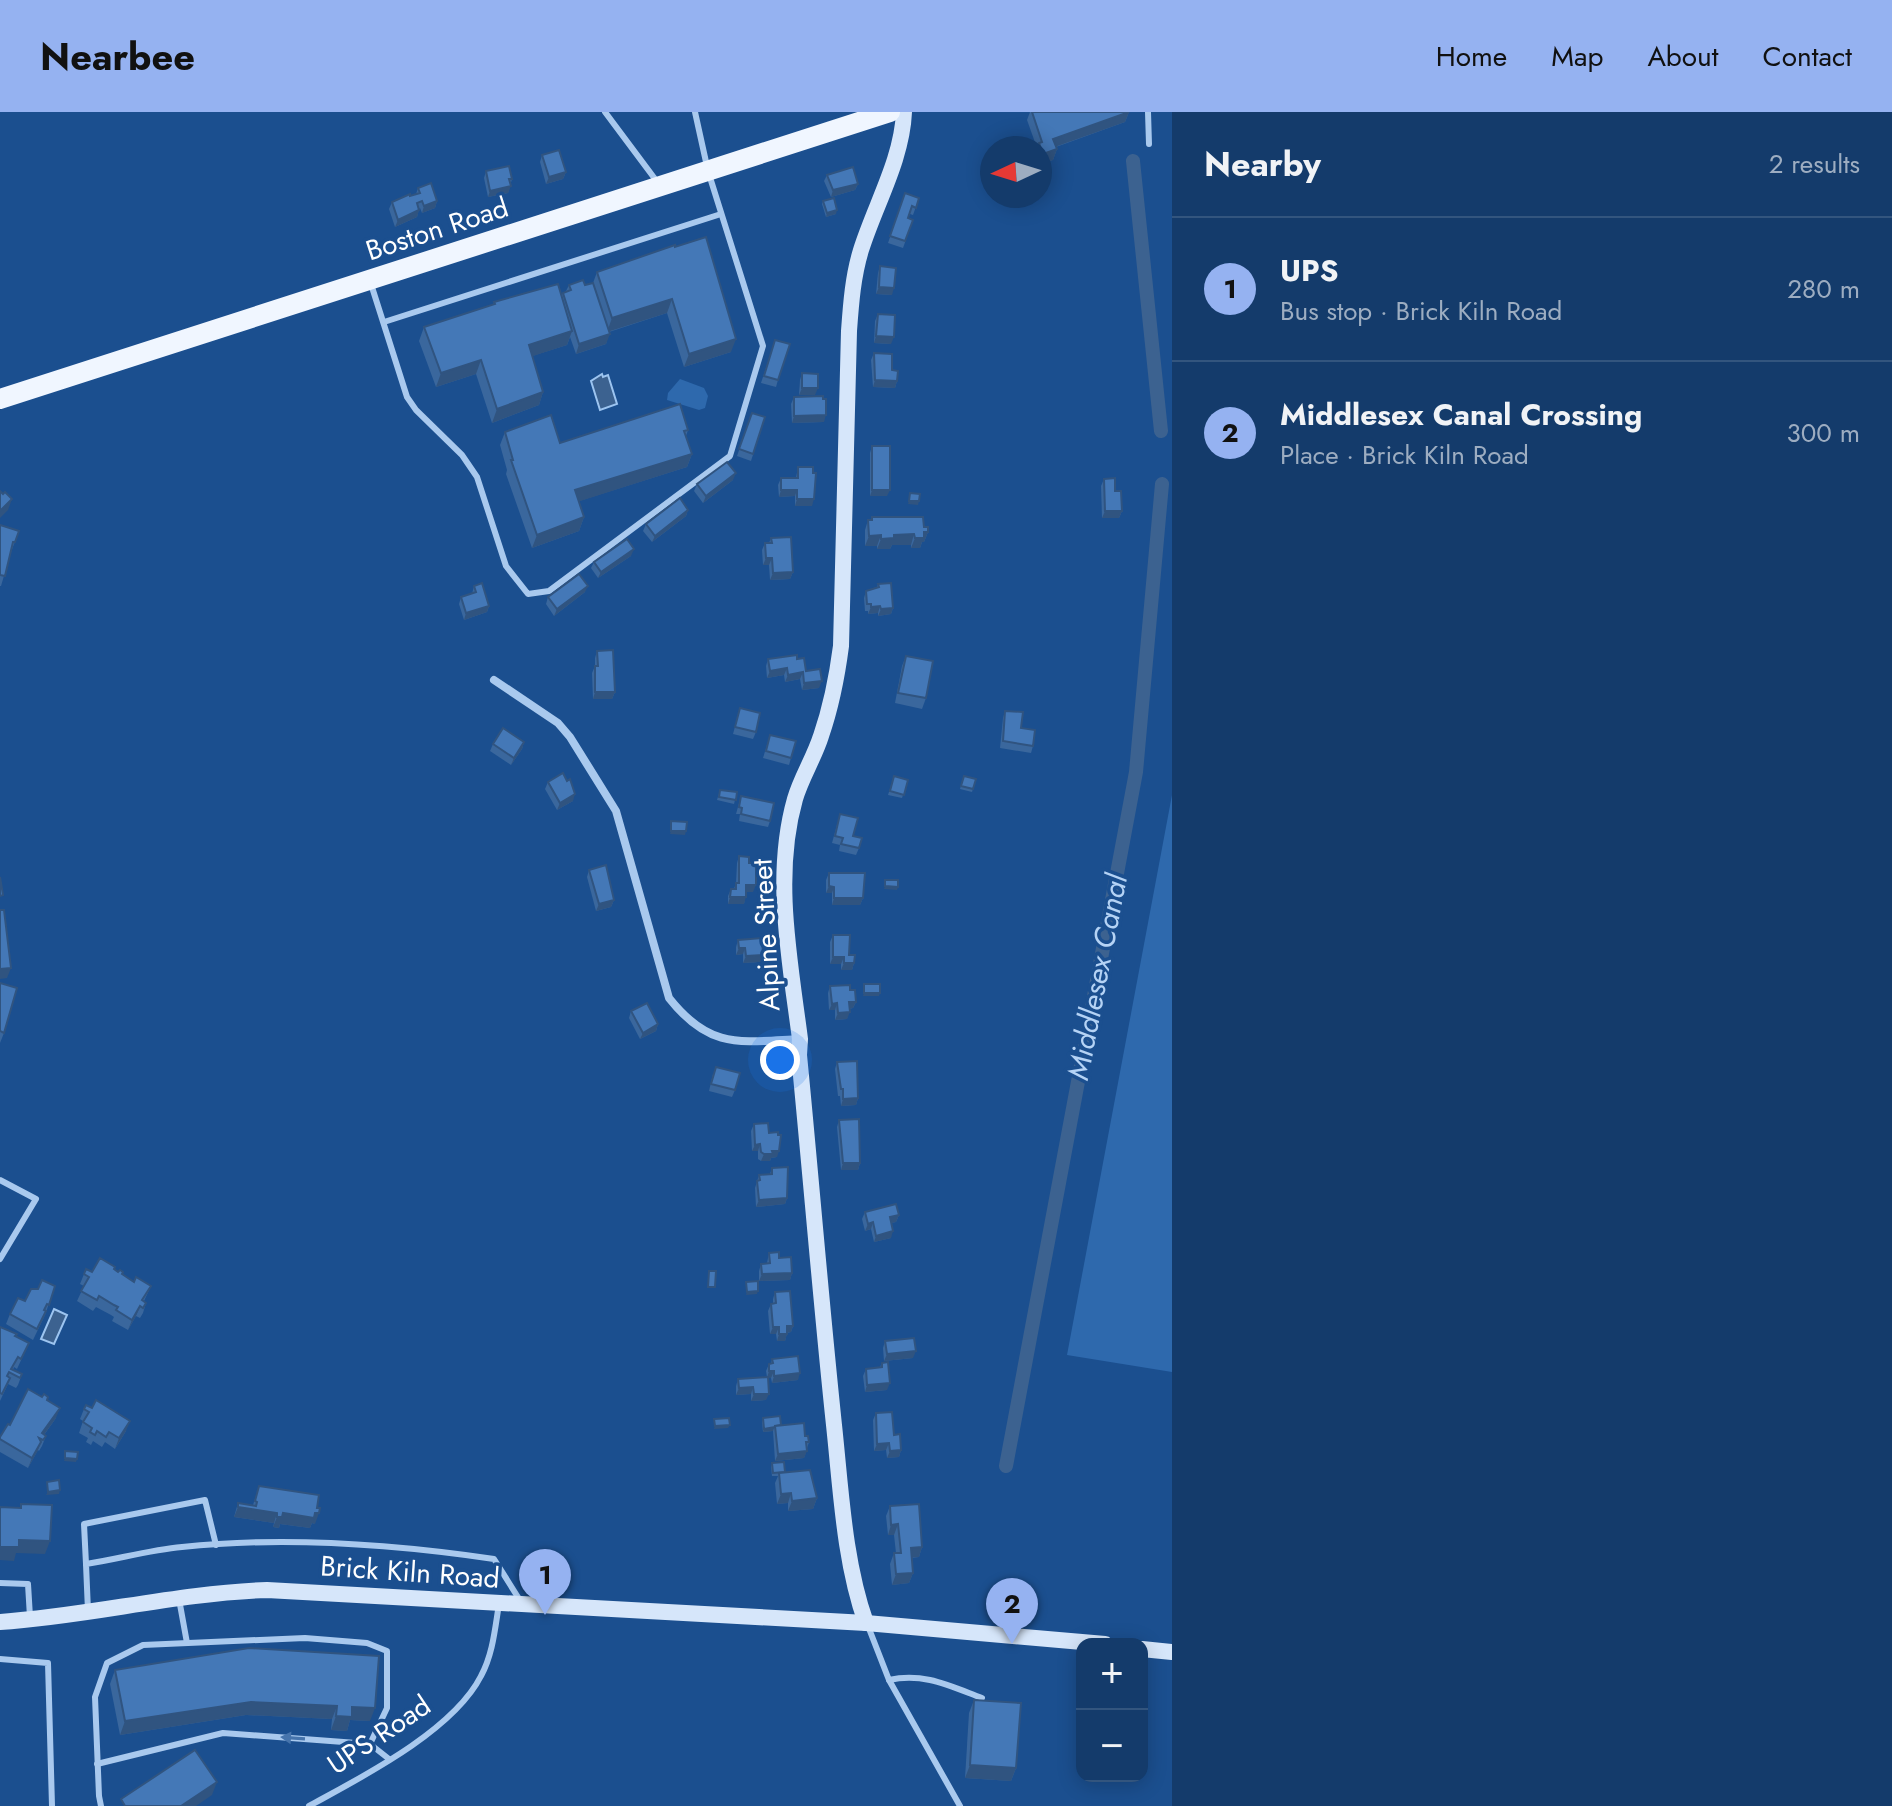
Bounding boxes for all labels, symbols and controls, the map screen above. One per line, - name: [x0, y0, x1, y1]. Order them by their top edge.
- text: Nearbee: [40, 29, 195, 84]
- text: Home: [1436, 36, 1507, 77]
- text: Map: [1551, 36, 1603, 77]
- text: About: [1647, 36, 1719, 77]
- text: Contact: [1763, 36, 1852, 77]
- north arrow: [980, 136, 1052, 208]
- text: Nearby: [1204, 140, 1321, 189]
- text: 2 results: [1769, 145, 1860, 183]
- street label: Boston Road: [360, 187, 514, 271]
- text: UPS: [1280, 249, 1338, 292]
- text: 1: [1223, 270, 1237, 308]
- text: 280 m: [1787, 270, 1860, 308]
- text: Bus stop · Brick Kiln Road: [1280, 292, 1562, 330]
- text: Middlesex Canal Crossing: [1280, 393, 1642, 436]
- text: 2: [1221, 414, 1239, 452]
- text: 300 m: [1787, 414, 1860, 452]
- text: Place · Brick Kiln Road: [1280, 436, 1529, 474]
- street label: Alpine Street: [742, 858, 790, 1012]
- water label: Middlesex Canal: [1056, 869, 1138, 1084]
- your location: [760, 1040, 800, 1080]
- street label: Brick Kiln Road: [319, 1545, 501, 1599]
- pin: 1: [519, 1549, 571, 1615]
- pin: 2: [986, 1578, 1038, 1644]
- map controls: [1076, 1638, 1148, 1782]
- button: +: [1076, 1638, 1148, 1710]
- street label: UPS Road: [319, 1685, 439, 1785]
- button: −: [1076, 1710, 1148, 1782]
- one-way arrow: [280, 1731, 305, 1744]

